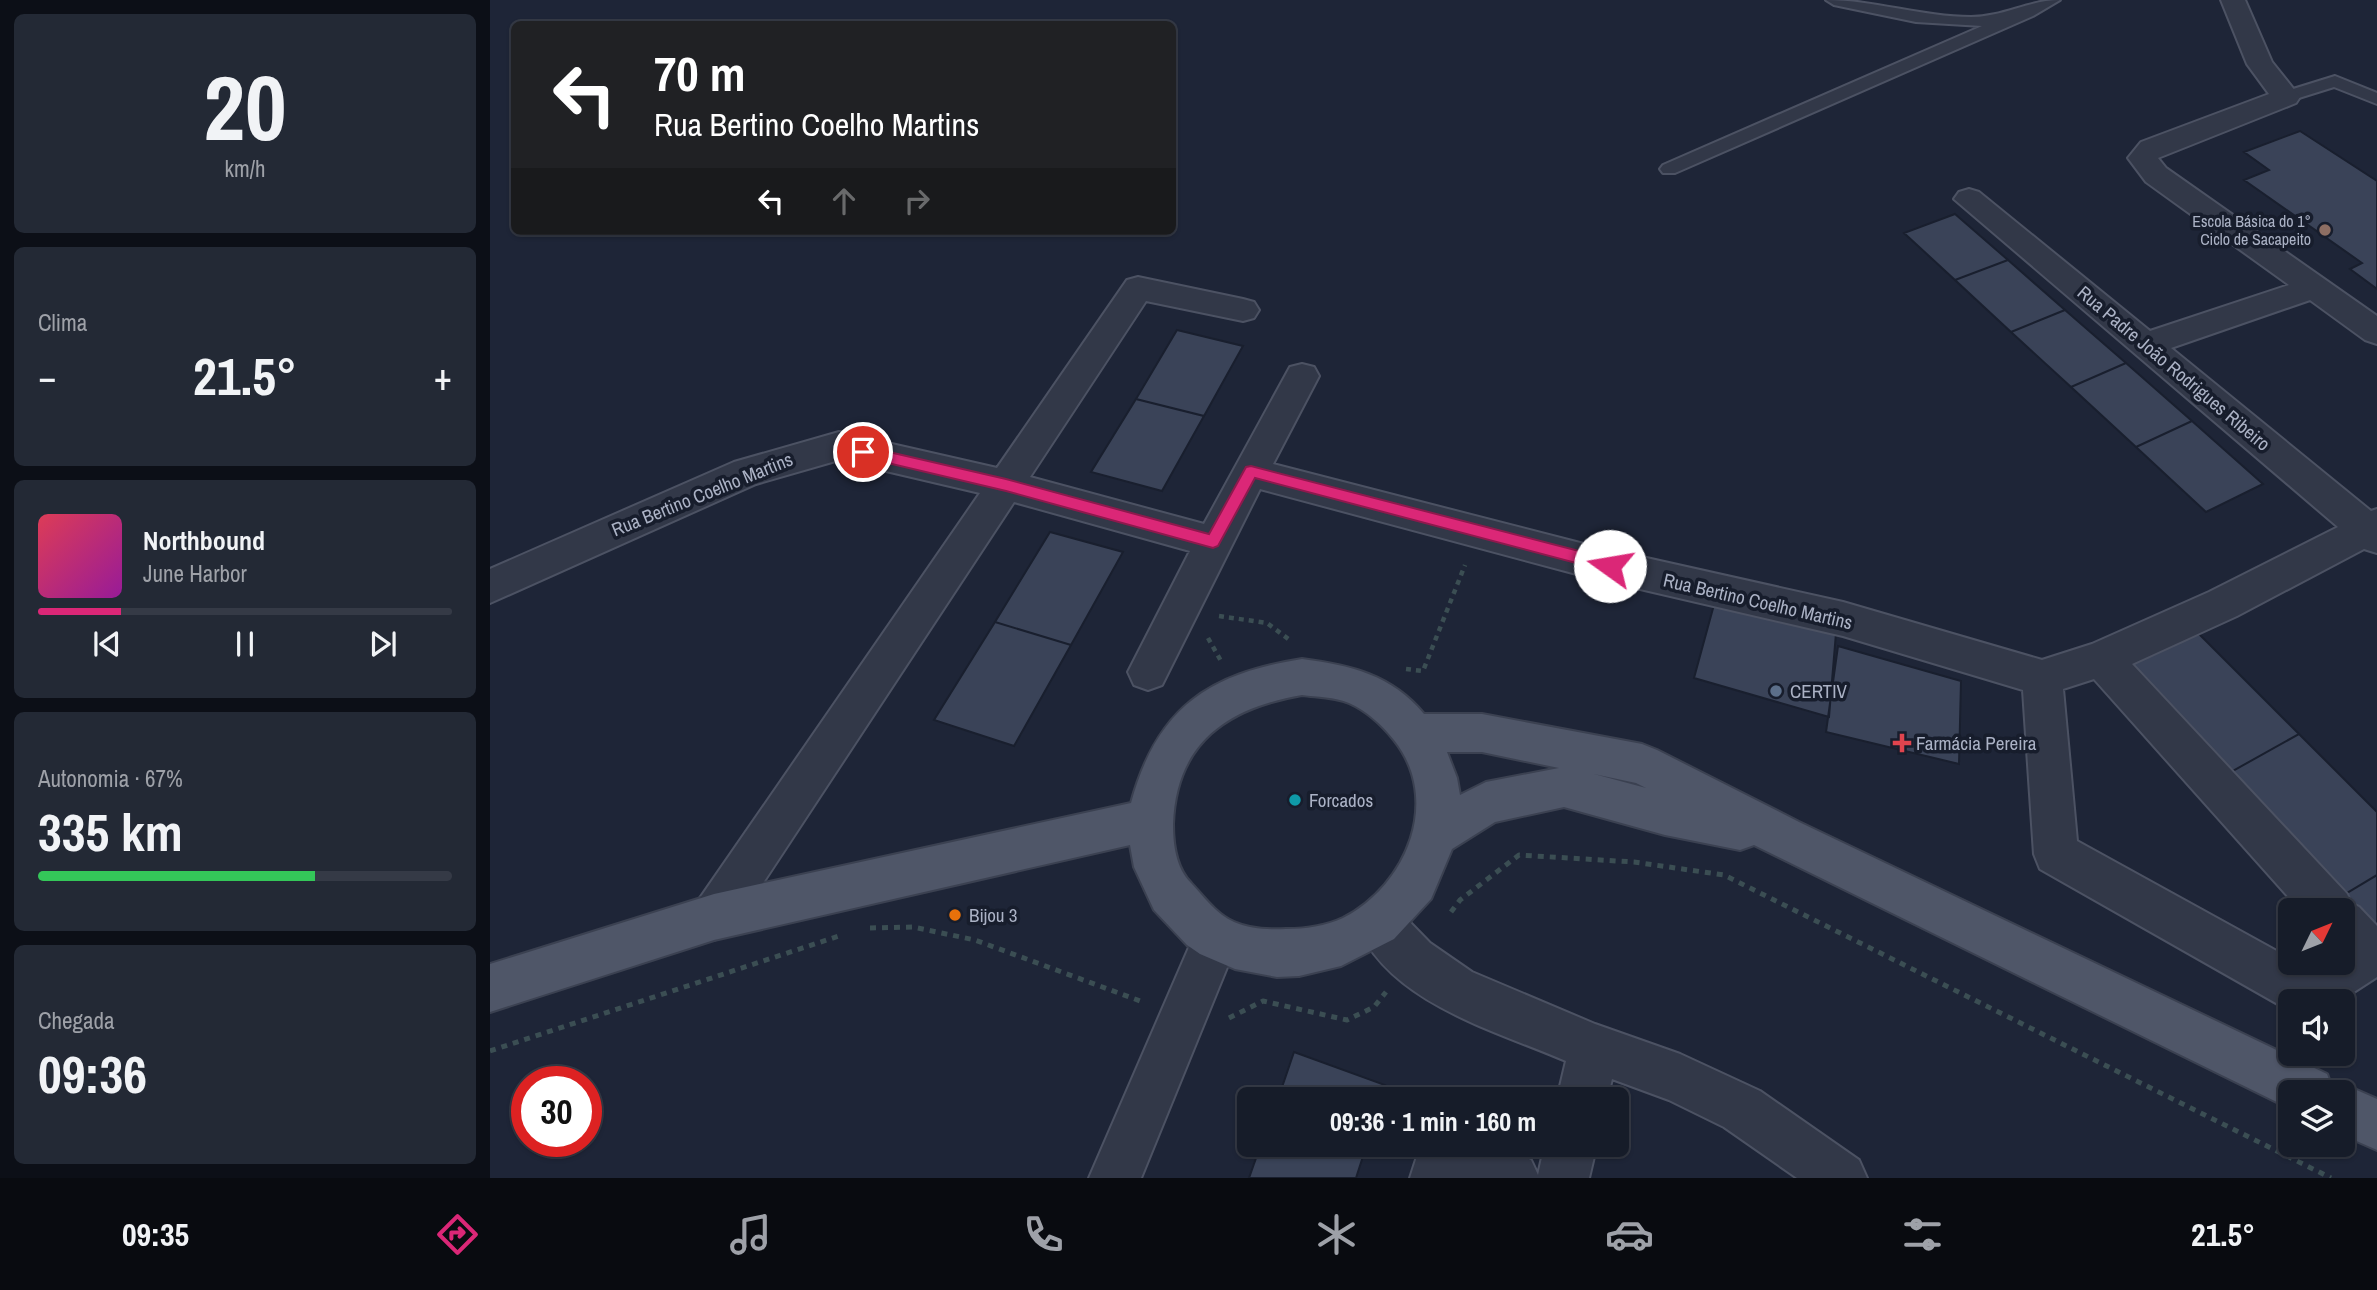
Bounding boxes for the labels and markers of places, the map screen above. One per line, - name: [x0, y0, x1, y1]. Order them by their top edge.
- place label: Escola Básica do 1° Ciclo de Sacapeito: [2192, 210, 2311, 250]
- marker: Escola Básica do 1° Ciclo de Sacapeito: [2317, 222, 2333, 238]
- pin: [833, 422, 893, 482]
- place label: CERTIV: [1790, 678, 1847, 704]
- marker: CERTIV: [1768, 683, 1784, 699]
- place label: Farmácia Pereira: [1916, 730, 2037, 756]
- marker: Farmácia Pereira: [1894, 735, 1910, 751]
- place label: Forcados: [1309, 787, 1373, 813]
- marker: Forcados: [1287, 792, 1303, 808]
- place label: Bijou 3: [969, 902, 1018, 928]
- marker: Bijou 3: [947, 907, 963, 923]

